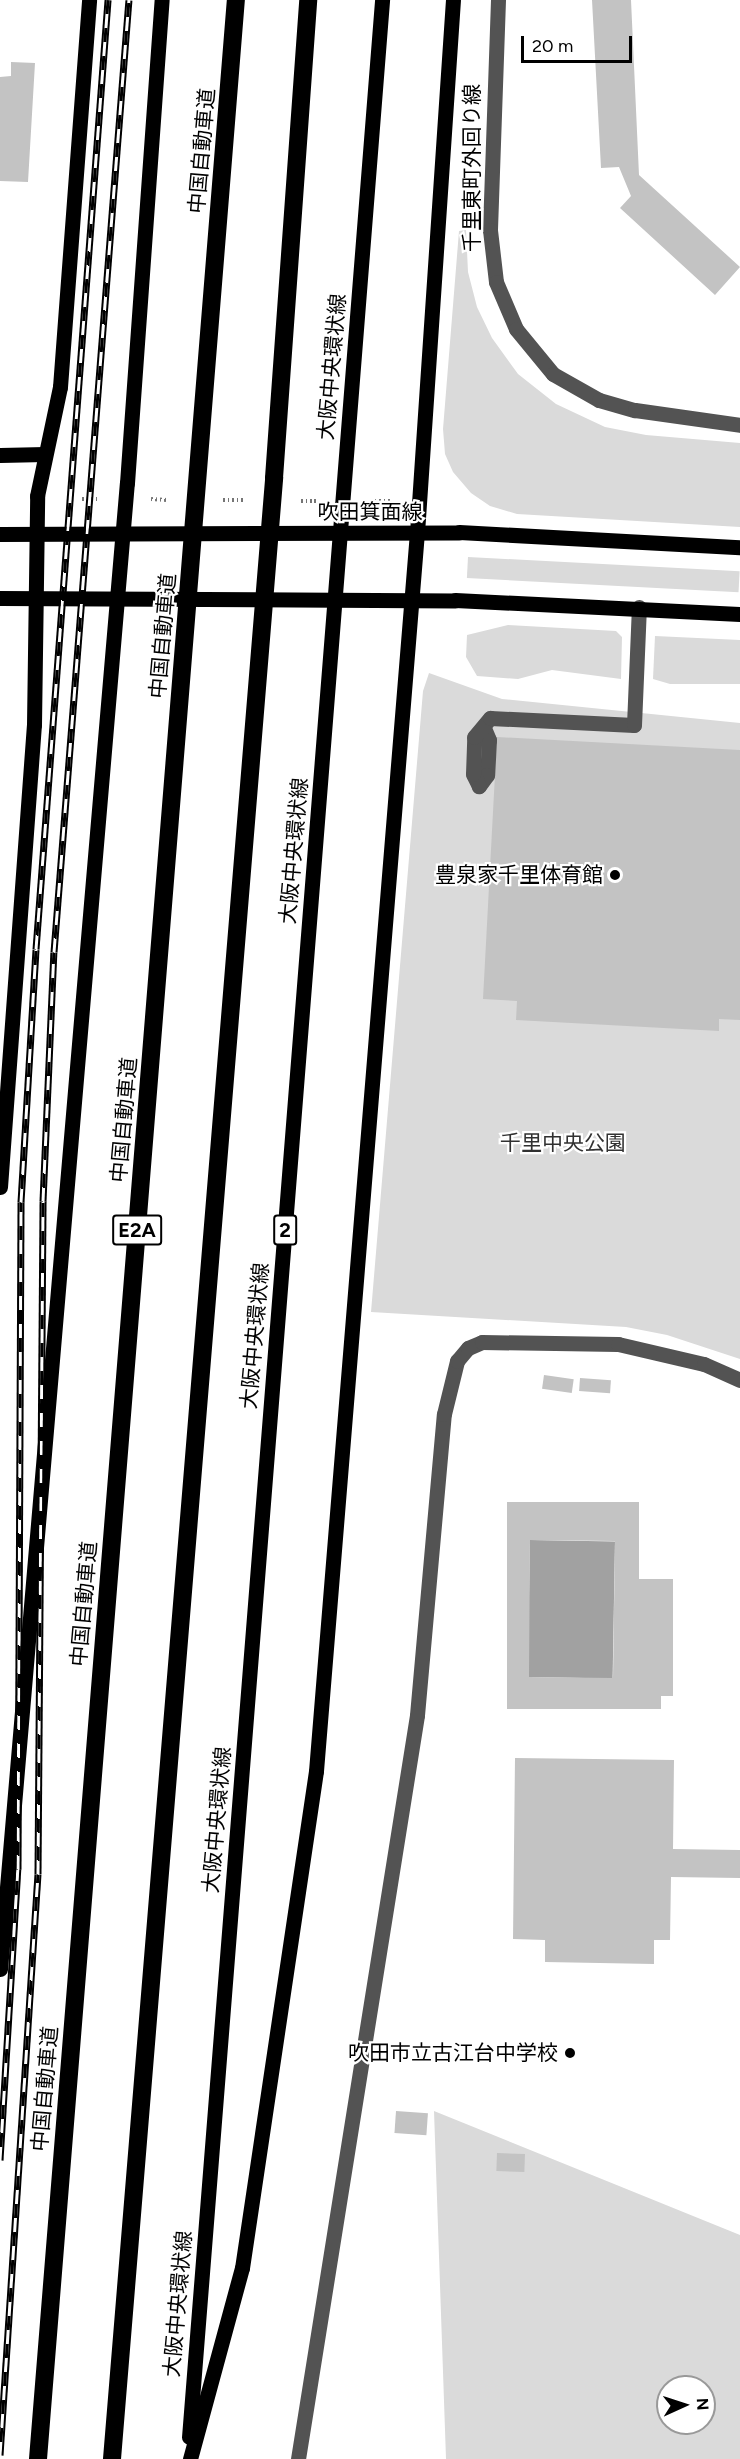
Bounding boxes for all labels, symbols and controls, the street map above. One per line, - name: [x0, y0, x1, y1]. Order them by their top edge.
- scale bar: [524, 24, 635, 62]
- text: 20 m: [532, 35, 573, 57]
- street label: 千里東町外回り線: [459, 84, 485, 252]
- street label: 中国自動車道: [184, 87, 220, 215]
- street label: 大阪中央環状線: [313, 293, 351, 441]
- street label: 吹田箕面線: [318, 499, 422, 525]
- street label: 中国自動車道: [145, 572, 181, 700]
- street label: 大阪中央環状線: [275, 777, 313, 925]
- place label: 豊泉家千里体育館: [435, 862, 603, 888]
- marker: 豊泉家千里体育館: [608, 868, 622, 882]
- street label: 中国自動車道: [106, 1056, 142, 1184]
- park label: 千里中央公園: [500, 1130, 626, 1156]
- road number: E2A: [112, 1213, 162, 1247]
- road number: 2: [273, 1213, 297, 1247]
- street label: 大阪中央環状線: [236, 1262, 274, 1410]
- street label: 中国自動車道: [66, 1540, 102, 1668]
- street label: 大阪中央環状線: [198, 1746, 236, 1894]
- street label: 中国自動車道: [27, 2025, 63, 2153]
- place label: 吹田市立古江台中学校: [348, 2040, 558, 2066]
- marker: 吹田市立古江台中学校: [563, 2046, 577, 2060]
- street label: 大阪中央環状線: [159, 2230, 197, 2378]
- north arrow: [656, 2375, 716, 2435]
- text: N: [693, 2397, 712, 2411]

